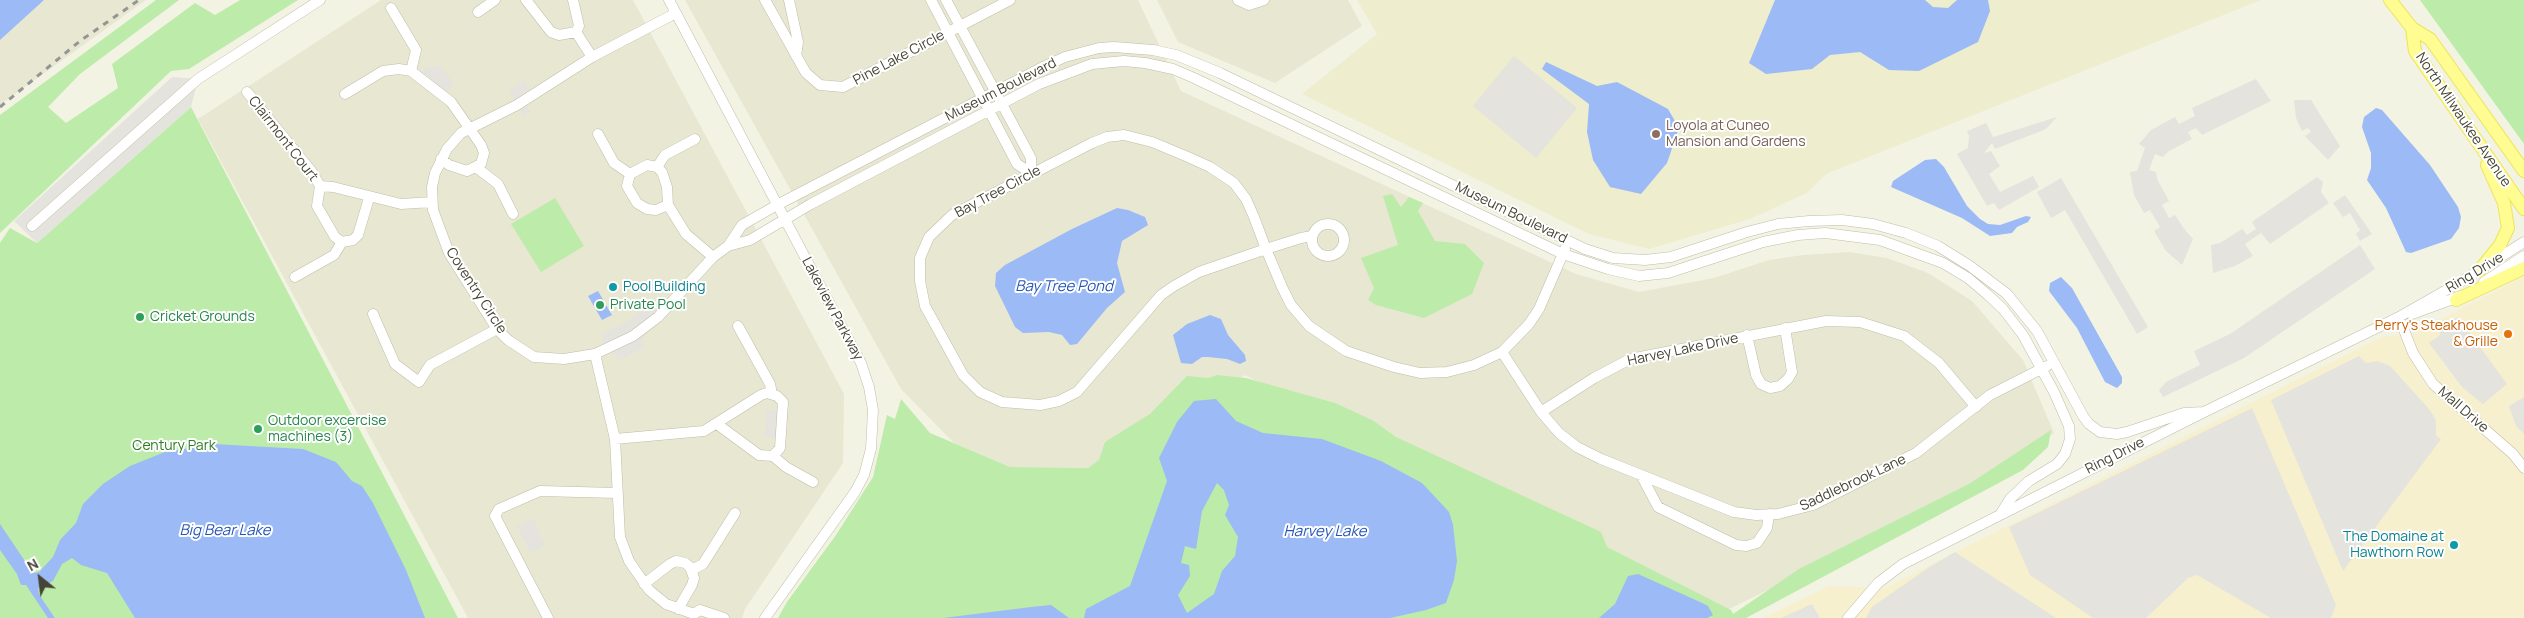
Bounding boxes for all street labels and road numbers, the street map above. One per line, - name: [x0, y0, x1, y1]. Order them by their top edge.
- street label: Pine Lake Circle: [851, 27, 947, 89]
- street label: North Milwaukee Avenue: [2412, 50, 2514, 190]
- street label: Museum Boulevard: [943, 55, 1059, 125]
- street label: Clairmont Court: [245, 93, 321, 185]
- street label: Bay Tree Circle: [952, 162, 1044, 222]
- street label: Museum Boulevard: [1452, 179, 1570, 247]
- street label: Coventry Circle: [442, 245, 510, 337]
- street label: Ring Drive: [2443, 249, 2507, 297]
- street label: Lakeview Parkway: [798, 255, 866, 363]
- street label: Harvey Lake Drive: [1626, 330, 1740, 370]
- street label: Mall Drive: [2434, 383, 2492, 437]
- street label: Ring Drive: [2083, 434, 2147, 478]
- street label: Saddlebrook Lane: [1797, 451, 1909, 515]

